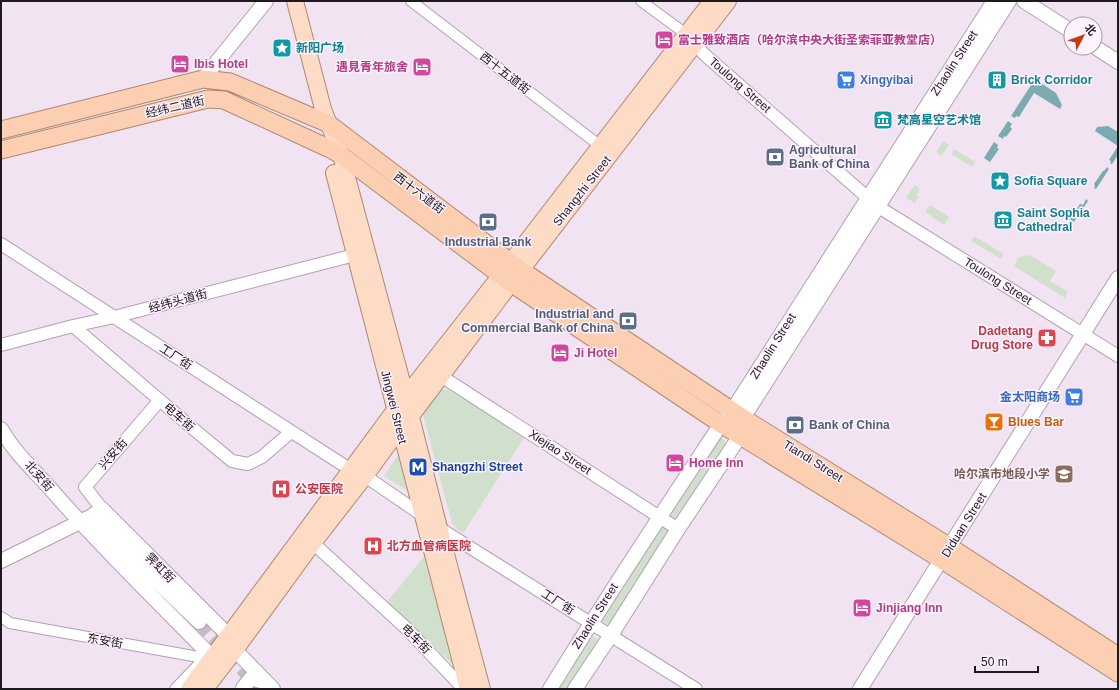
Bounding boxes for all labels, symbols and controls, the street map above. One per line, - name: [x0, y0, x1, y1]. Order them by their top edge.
- north arrow: [1063, 16, 1103, 56]
- text: 北: [1082, 21, 1099, 38]
- street label: Zhaolin Street: [928, 27, 981, 98]
- hotel icon: 富士雅致酒店（哈尔滨中央大街圣索菲亚教堂店）: [653, 29, 675, 51]
- place label: 富士雅致酒店（哈尔滨中央大街圣索菲亚教堂店）: [678, 33, 942, 47]
- place icon: 新阳广场: [271, 37, 293, 59]
- place label: 新阳广场: [296, 41, 344, 55]
- street label: 西十五道街: [477, 49, 533, 97]
- hotel icon: Ibis Hotel: [169, 53, 191, 75]
- street label: Toulong Street: [706, 54, 774, 116]
- hotel icon: 遇見青年旅舍: [411, 56, 433, 78]
- place label: Ibis Hotel: [194, 57, 248, 71]
- place label: 遇見青年旅舍: [336, 60, 408, 74]
- supermarket icon: Xingyibai: [835, 69, 857, 91]
- building icon: Brick Corridor: [986, 69, 1008, 91]
- place label: Xingyibai: [860, 73, 913, 87]
- place label: Brick Corridor: [1011, 73, 1093, 87]
- street label: 经纬二道街: [144, 93, 206, 121]
- museum icon: 梵高星空艺术馆: [872, 109, 894, 131]
- place label: 梵高星空艺术馆: [897, 113, 981, 127]
- place label: Agricultural Bank of China: [789, 143, 870, 171]
- bank icon: Agricultural Bank of China: [764, 146, 786, 168]
- street label: Shangzhi Street: [550, 153, 614, 229]
- street label: 西十六道街: [391, 169, 447, 217]
- place icon: Sofia Square: [989, 170, 1011, 192]
- place label: Sofia Square: [1014, 174, 1088, 188]
- place label: Saint Sophia Cathedral: [1017, 206, 1090, 234]
- museum icon: Saint Sophia Cathedral: [992, 209, 1014, 231]
- bank icon: Industrial Bank: [477, 211, 499, 233]
- place label: Industrial Bank: [445, 235, 532, 249]
- street label: Toulong Street: [961, 255, 1035, 308]
- street label: 经纬头道街: [147, 286, 209, 316]
- place label: Industrial and Commercial Bank of China: [461, 307, 614, 335]
- bank icon: Industrial and Commercial Bank of China: [617, 310, 639, 332]
- street label: Zhaolin Street: [747, 310, 799, 381]
- place label: Dadetang Drug Store: [971, 324, 1033, 352]
- pharmacy icon: Dadetang Drug Store: [1036, 327, 1058, 349]
- street label: 工厂街: [157, 341, 195, 373]
- hotel icon: Ji Hotel: [549, 342, 571, 364]
- place label: Ji Hotel: [574, 346, 617, 360]
- street label: Jingwei Street: [378, 369, 410, 446]
- supermarket icon: 金太阳商场: [1063, 386, 1085, 408]
- place label: 金太阳商场: [1000, 390, 1060, 404]
- street label: 电车街: [161, 400, 197, 434]
- bar icon: Blues Bar: [983, 411, 1005, 433]
- bank icon: Bank of China: [784, 414, 806, 436]
- place label: Blues Bar: [1008, 415, 1064, 429]
- place label: Bank of China: [809, 418, 890, 432]
- street label: Xiejiao Street: [526, 427, 594, 478]
- street label: 兴安街: [96, 436, 130, 472]
- street label: Tiandi Street: [781, 437, 846, 485]
- hotel icon: Home Inn: [664, 452, 686, 474]
- metro station icon: Shangzhi Street: [407, 456, 429, 478]
- place label: Home Inn: [689, 456, 744, 470]
- street label: 北安街: [22, 458, 56, 494]
- place label: Shangzhi Street: [432, 460, 523, 474]
- school or university icon: 哈尔滨市地段小学: [1053, 463, 1075, 485]
- place label: 哈尔滨市地段小学: [954, 467, 1050, 481]
- hospital icon: 公安医院: [270, 478, 292, 500]
- place label: 公安医院: [295, 482, 343, 496]
- street label: Diduan Street: [939, 490, 990, 560]
- hospital icon: 北方血管病医院: [362, 535, 384, 557]
- place label: 北方血管病医院: [387, 539, 471, 553]
- street label: 霁虹街: [142, 550, 178, 586]
- street label: Zhaolin Street: [569, 580, 621, 651]
- street label: 工厂街: [539, 587, 577, 617]
- hotel icon: Jinjiang Inn: [851, 597, 873, 619]
- place label: Jinjiang Inn: [876, 601, 943, 615]
- street label: 电车街: [398, 621, 434, 657]
- street label: 东安街: [86, 631, 124, 651]
- scale bar: [975, 648, 1038, 674]
- text: 50 m: [981, 655, 1008, 669]

